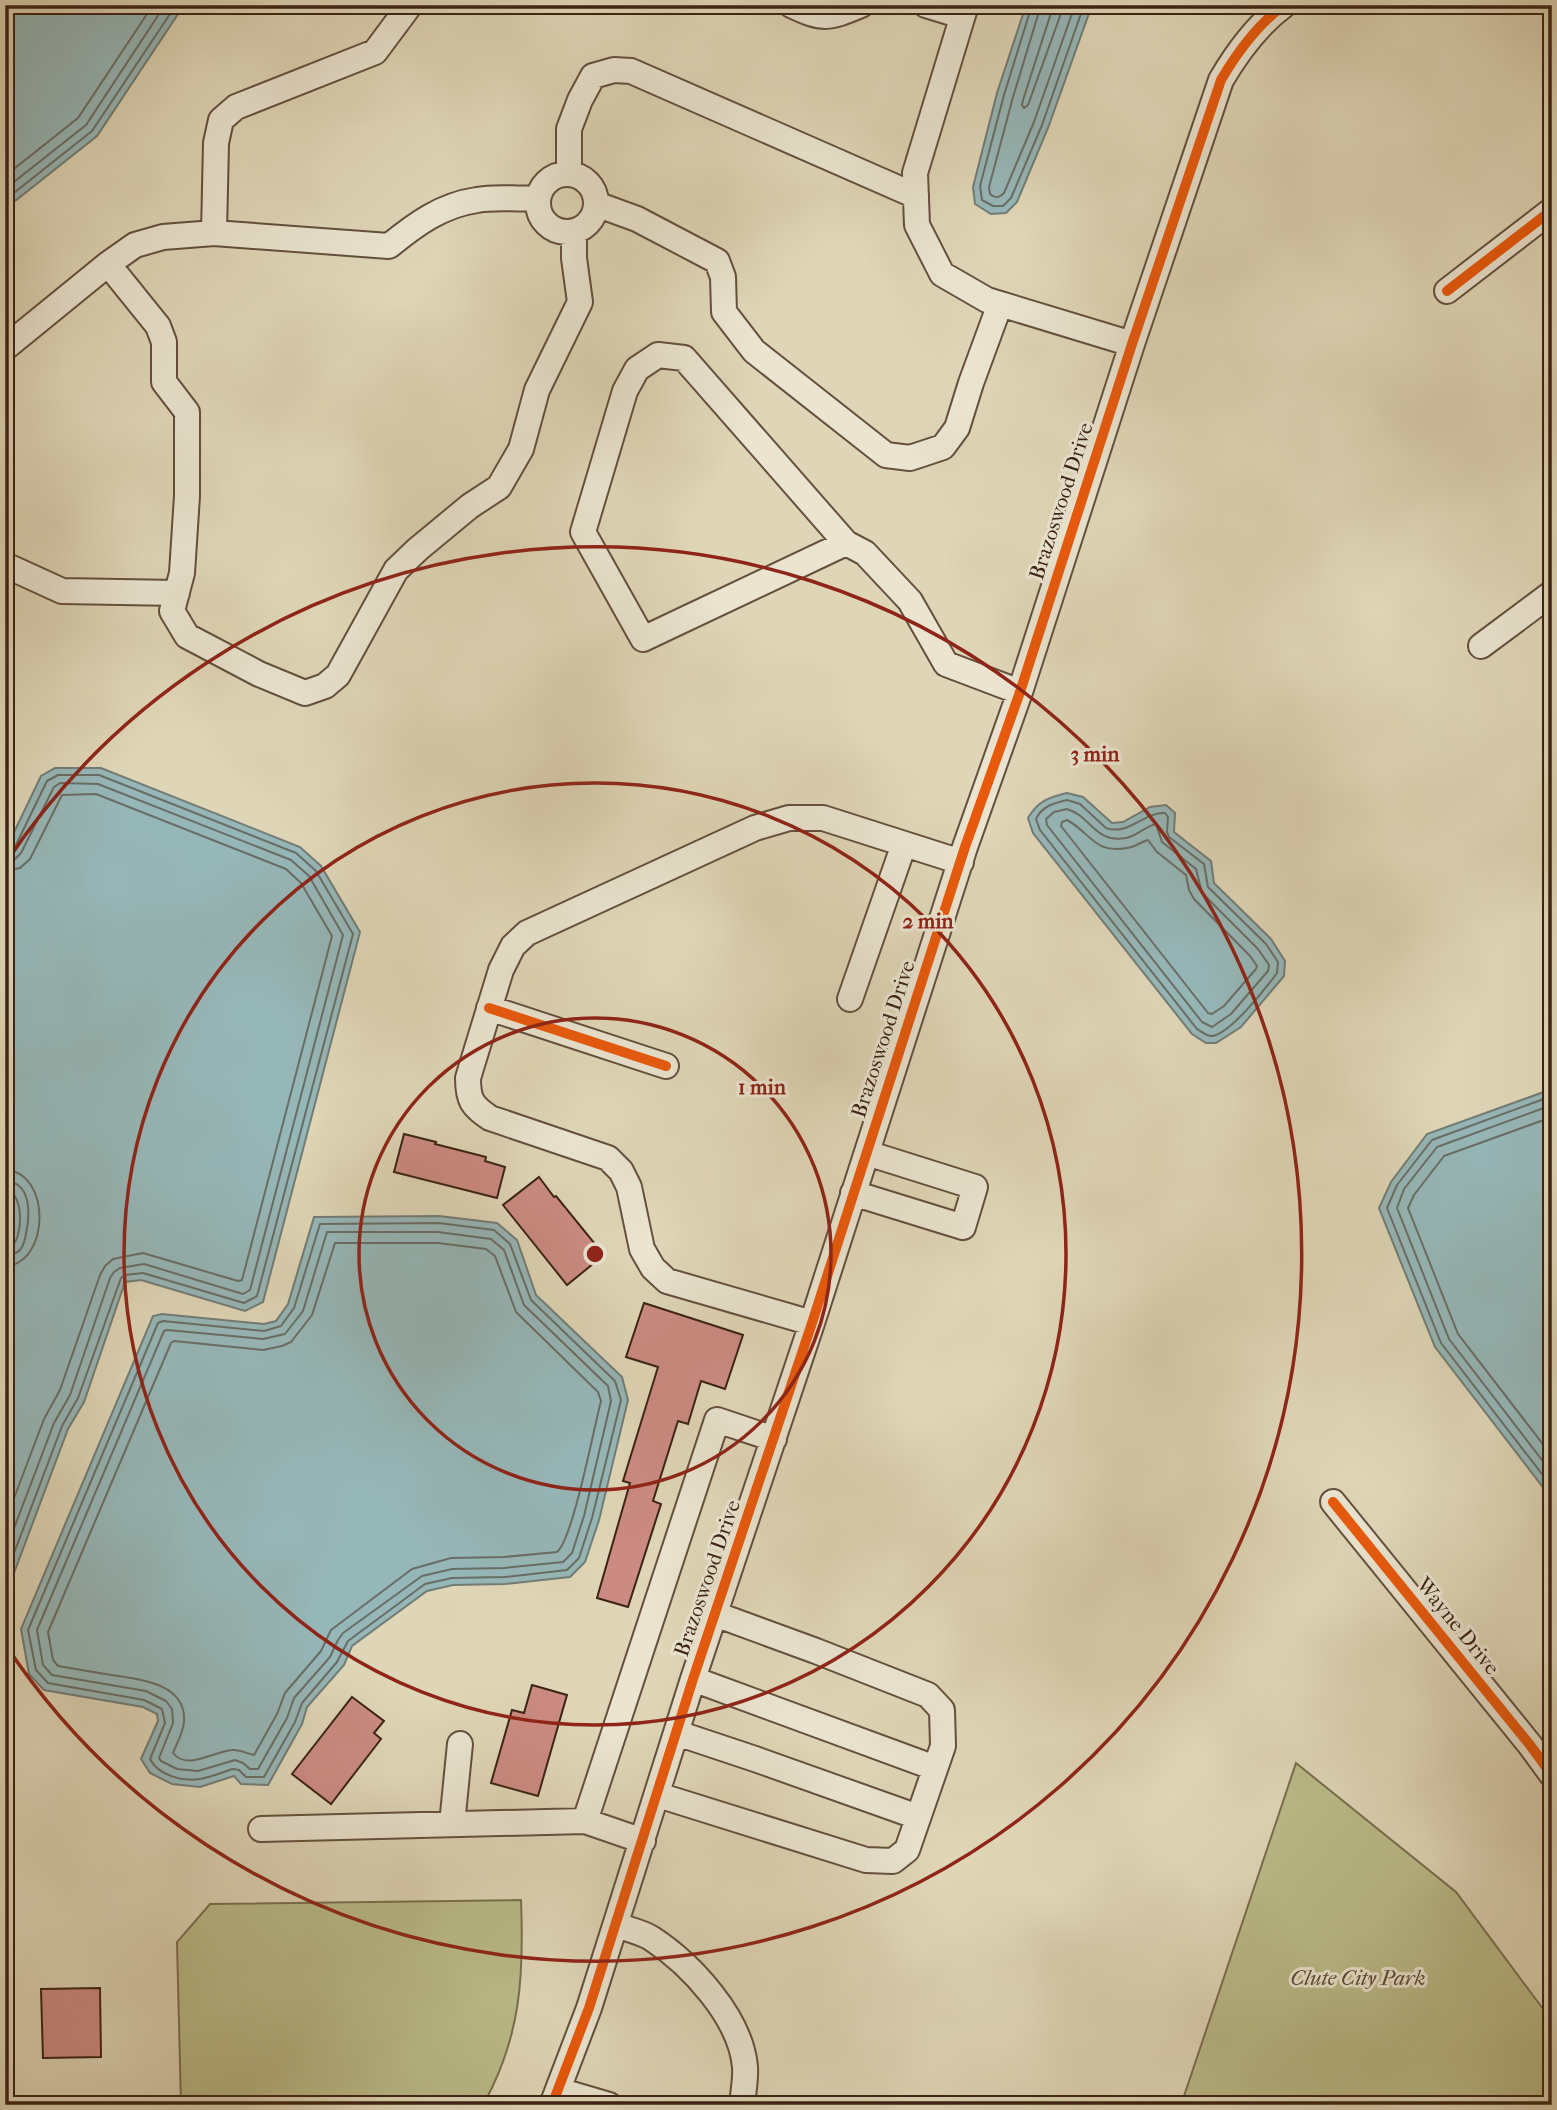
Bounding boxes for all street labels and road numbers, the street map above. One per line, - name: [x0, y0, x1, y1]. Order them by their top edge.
- street label: Brazoswood Drive: [1024, 419, 1098, 583]
- street label: Brazoswood Drive: [846, 957, 920, 1121]
- street label: Brazoswood Drive: [669, 1497, 745, 1659]
- street label: Wayne Drive: [1411, 1572, 1504, 1679]

